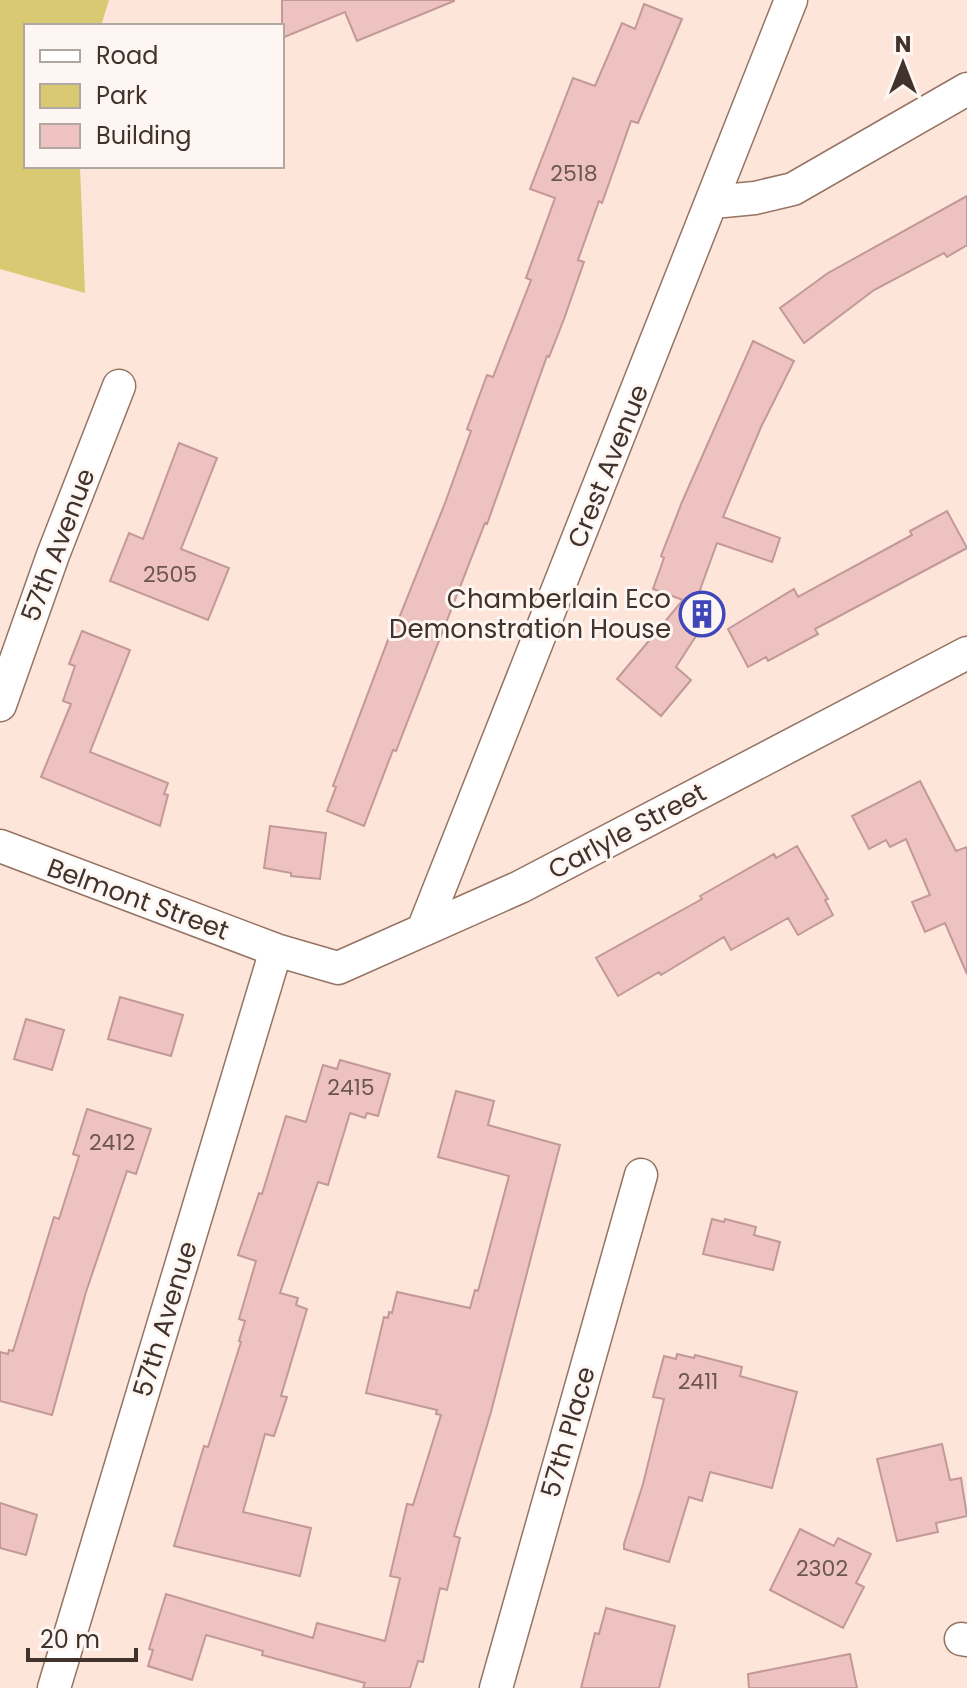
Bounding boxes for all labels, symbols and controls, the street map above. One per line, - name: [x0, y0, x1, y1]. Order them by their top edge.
- legend: [24, 24, 284, 168]
- north arrow: [863, 24, 943, 104]
- text: N: [895, 29, 911, 60]
- text: Road: [96, 39, 158, 72]
- text: Park: [96, 79, 148, 112]
- text: Building: [96, 119, 192, 152]
- house number: 2518: [550, 158, 598, 189]
- street label: Crest Avenue: [559, 379, 657, 553]
- street label: 57th Avenue: [12, 463, 104, 627]
- house number: 2505: [143, 559, 197, 590]
- place label: Chamberlain Eco Demonstration House: [389, 581, 671, 647]
- building icon: Chamberlain Eco Demonstration House: [678, 590, 726, 638]
- street label: Carlyle Street: [542, 774, 712, 888]
- street label: Belmont Street: [42, 849, 234, 949]
- house number: 2415: [327, 1072, 375, 1103]
- house number: 2412: [89, 1127, 135, 1158]
- street label: 57th Avenue: [124, 1237, 206, 1401]
- street label: 57th Place: [532, 1362, 604, 1502]
- house number: 2411: [678, 1366, 718, 1397]
- house number: 2302: [796, 1553, 848, 1584]
- scale bar: [28, 1612, 136, 1662]
- text: 20 m: [40, 1623, 100, 1656]

